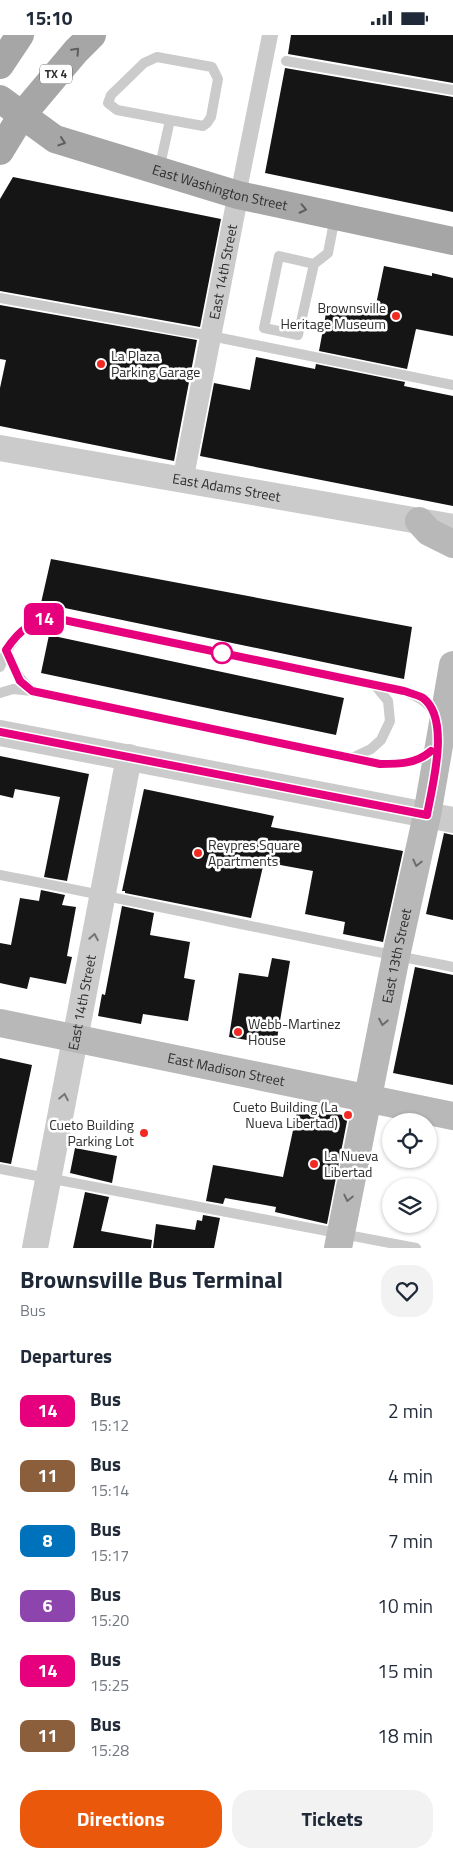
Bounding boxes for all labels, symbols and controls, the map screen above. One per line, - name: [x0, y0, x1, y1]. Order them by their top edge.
- text: 15:10: [25, 3, 72, 32]
- one-way arrow: [70, 48, 79, 57]
- road number: TX 4: [40, 65, 72, 83]
- one-way arrow: [58, 136, 66, 146]
- street label: East Washington Street: [150, 158, 290, 215]
- one-way arrow: [298, 203, 307, 214]
- street label: East 14th Street: [203, 222, 242, 321]
- place label: Brownsville Heritage Museum: [280, 297, 386, 334]
- marker: Brownsville Heritage Museum: [390, 310, 402, 322]
- place label: La Plaza Parking Garage: [111, 345, 200, 382]
- marker: La Plaza Parking Garage: [95, 358, 107, 370]
- street label: East Adams Street: [171, 467, 282, 507]
- line badge: 14: [22, 603, 66, 635]
- text: 14: [34, 605, 54, 632]
- unlabelled marker: [211, 642, 233, 664]
- place label: Reypres Square Apartments: [208, 834, 300, 871]
- marker: Reypres Square Apartments: [192, 847, 204, 859]
- one-way arrow: [412, 858, 423, 867]
- street label: East 13th Street: [376, 906, 416, 1005]
- one-way arrow: [89, 933, 99, 942]
- street label: East 14th Street: [62, 953, 101, 1052]
- place label: Webb-Martinez House: [248, 1013, 341, 1050]
- one-way arrow: [379, 1017, 389, 1026]
- marker: Webb-Martinez House: [232, 1026, 244, 1038]
- street label: East Madison Street: [166, 1047, 287, 1091]
- one-way arrow: [59, 1093, 69, 1102]
- place label: Cueto Building (La Nueva Libertad): [233, 1096, 338, 1133]
- marker: Cueto Building (La Nueva Libertad): [342, 1109, 354, 1121]
- map controls: [382, 1113, 437, 1233]
- button: locate: [382, 1113, 437, 1168]
- place label: Cueto Building Parking Lot: [49, 1114, 134, 1151]
- marker: Cueto Building Parking Lot: [138, 1127, 150, 1139]
- place label: La Nueva Libertad: [324, 1145, 378, 1182]
- marker: La Nueva Libertad: [308, 1158, 320, 1170]
- button: layers: [382, 1178, 437, 1233]
- one-way arrow: [343, 1194, 354, 1203]
- text: Brownsville Bus Terminal: [20, 1261, 283, 1297]
- button: heart: [381, 1265, 433, 1317]
- text: Bus: [20, 1298, 46, 1322]
- text: Departures: [20, 1341, 112, 1370]
- text: Bus: [90, 1384, 121, 1413]
- text: 2 min: [388, 1396, 433, 1425]
- text: 14: [37, 1397, 58, 1424]
- text: 15:12: [90, 1413, 129, 1437]
- text: Bus: [90, 1449, 121, 1478]
- text: 4 min: [388, 1461, 433, 1490]
- text: 11: [37, 1462, 58, 1489]
- text: 15:14: [90, 1478, 129, 1502]
- text: Bus: [90, 1514, 121, 1543]
- text: 7 min: [388, 1526, 433, 1555]
- text: 8: [42, 1527, 53, 1554]
- text: 15:17: [90, 1543, 129, 1567]
- text: Bus: [90, 1579, 121, 1608]
- text: 10 min: [377, 1591, 433, 1620]
- text: 6: [42, 1592, 53, 1619]
- text: 15:20: [90, 1608, 129, 1632]
- text: Bus: [90, 1644, 121, 1673]
- text: 15 min: [377, 1656, 433, 1685]
- text: 14: [37, 1657, 58, 1684]
- text: 15:25: [90, 1673, 129, 1697]
- text: Bus: [90, 1709, 121, 1738]
- text: 18 min: [377, 1721, 433, 1750]
- text: 11: [37, 1722, 58, 1749]
- text: 15:28: [90, 1738, 129, 1762]
- button: Directions: [20, 1790, 222, 1848]
- button: Tickets: [232, 1790, 433, 1848]

